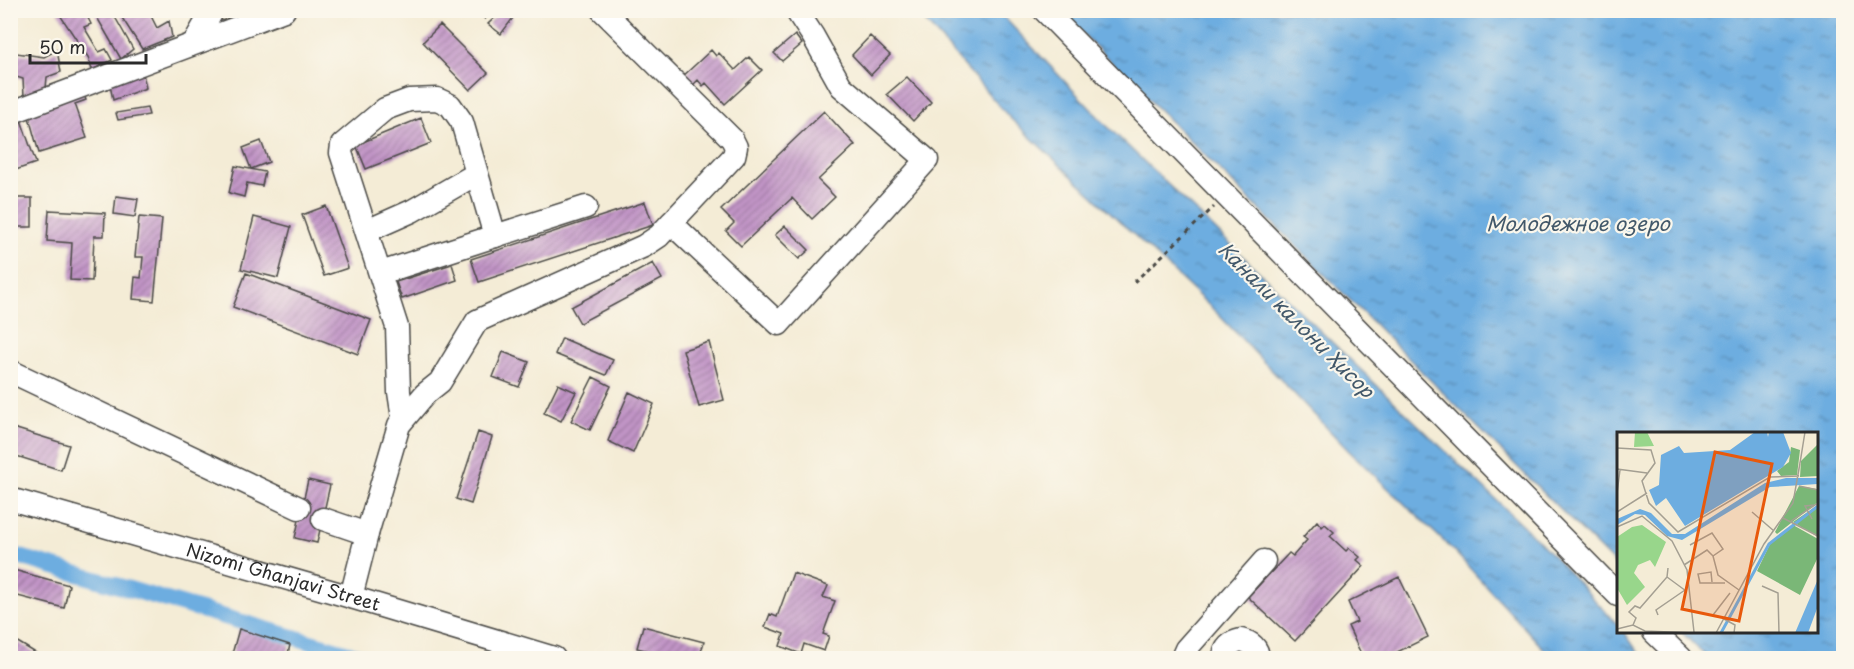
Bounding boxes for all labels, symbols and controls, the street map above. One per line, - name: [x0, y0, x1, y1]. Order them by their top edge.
- scale bar: [30, 27, 146, 65]
- text: 50 m: [39, 33, 86, 60]
- water label: Молодежное озеро: [1486, 208, 1672, 238]
- water label: Канали калони Ҳисор: [1212, 234, 1383, 405]
- inset map: [1617, 432, 1818, 633]
- street label: Nizomi Ghanjavi Street: [183, 535, 384, 617]

